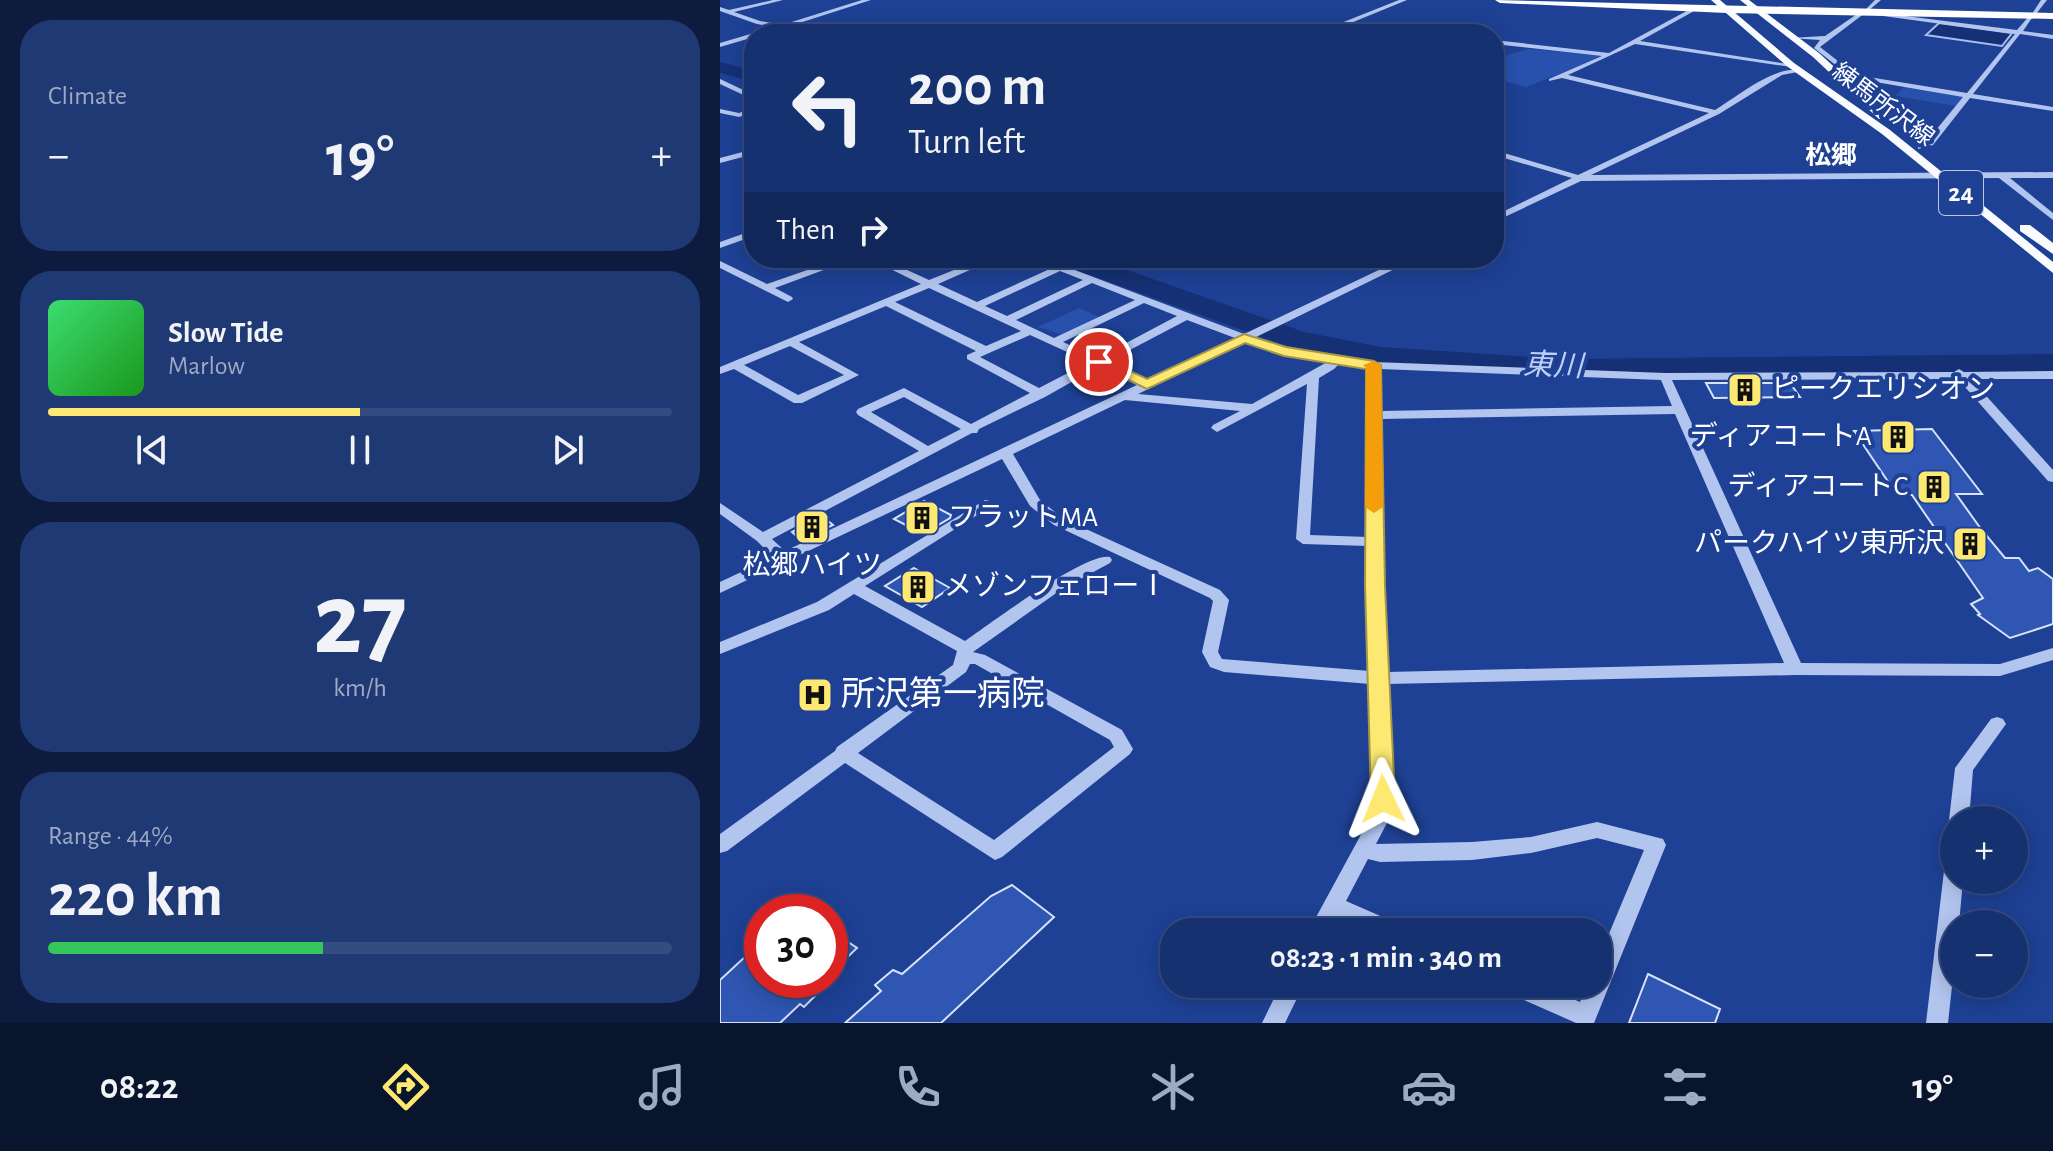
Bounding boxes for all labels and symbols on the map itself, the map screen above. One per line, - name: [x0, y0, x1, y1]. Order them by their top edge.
- street label: 練馬所沢線: [1828, 58, 1939, 151]
- district label: 松郷: [1805, 141, 1857, 169]
- road number: 24: [1939, 171, 1983, 215]
- pin: [1065, 328, 1133, 396]
- water label: 東川: [1522, 348, 1587, 382]
- building icon: ピークエリシオン: [1726, 371, 1764, 409]
- place label: ピークエリシオン: [1771, 375, 1995, 404]
- building icon: ディアコートA: [1879, 418, 1917, 456]
- place label: ディアコートA: [1690, 421, 1872, 451]
- building icon: ディアコートC: [1915, 468, 1953, 506]
- place label: ディアコートC: [1727, 471, 1908, 501]
- building icon: フラットMA: [903, 499, 941, 537]
- place label: フラットMA: [948, 504, 1098, 532]
- building icon: 松郷ハイツ: [793, 508, 831, 546]
- building icon: パークハイツ東所沢: [1951, 525, 1989, 563]
- place label: パークハイツ東所沢: [1694, 528, 1944, 558]
- place label: 松郷ハイツ: [742, 550, 882, 580]
- building icon: メゾンフェローⅠ: [899, 568, 937, 606]
- place label: メゾンフェローⅠ: [944, 571, 1167, 601]
- hospital icon: 所沢第一病院: [796, 676, 834, 714]
- place label: 所沢第一病院: [841, 676, 1045, 712]
- position arrow: [1341, 757, 1425, 841]
- speed limit sign: 30: [744, 894, 848, 998]

